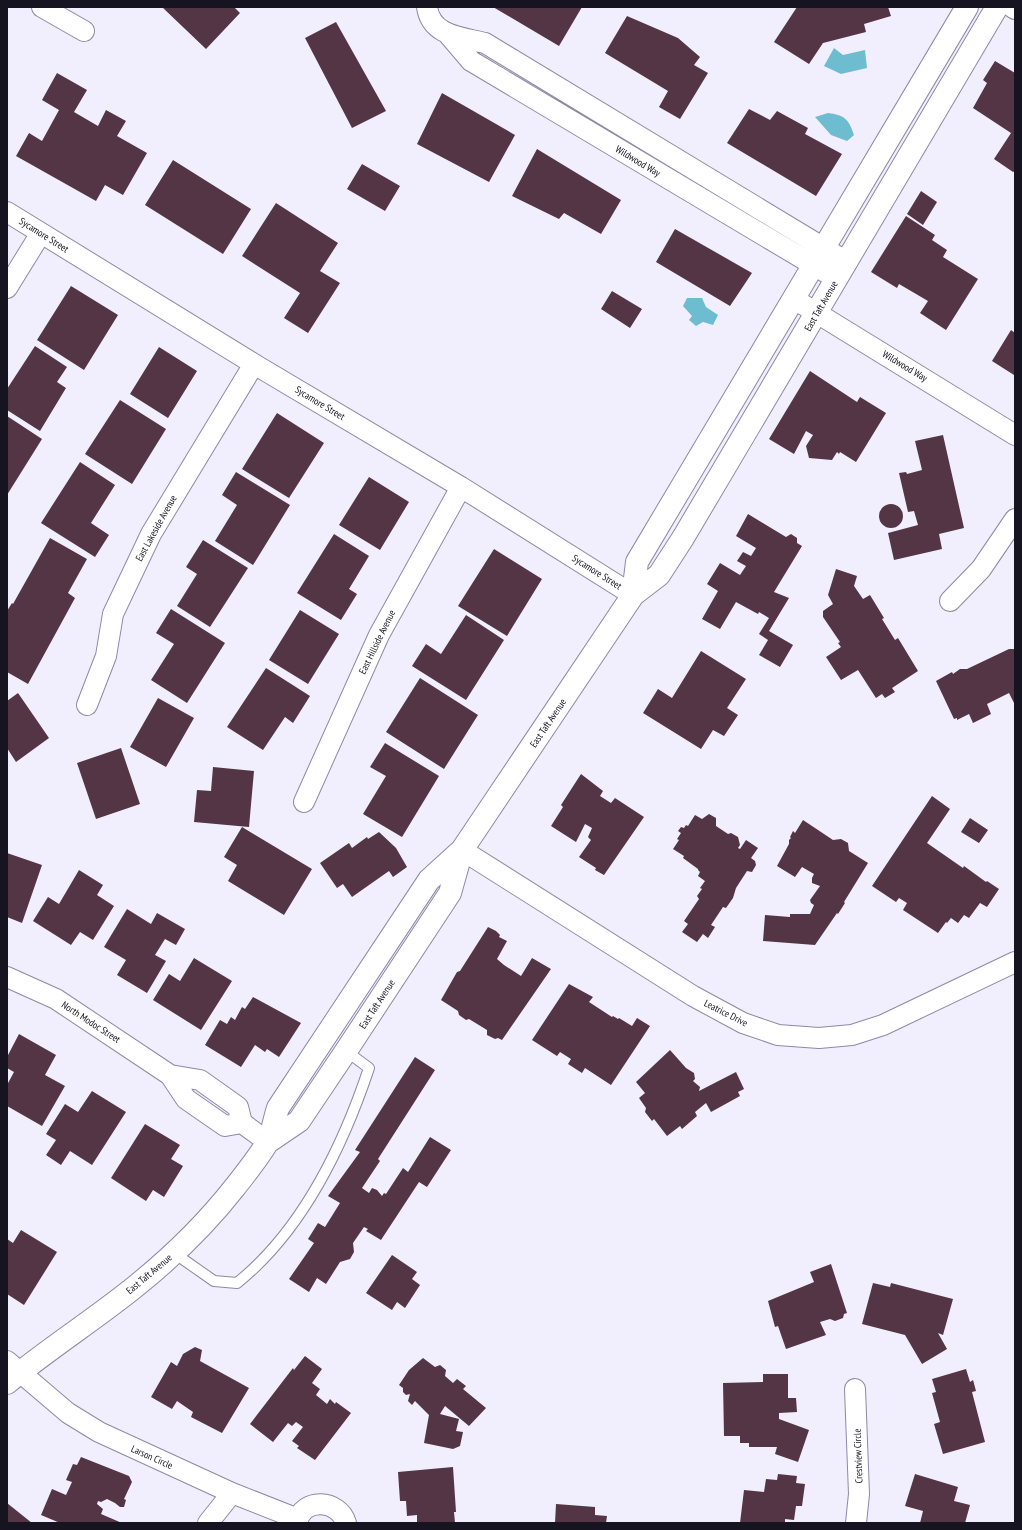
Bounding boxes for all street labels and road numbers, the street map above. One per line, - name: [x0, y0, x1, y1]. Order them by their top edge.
- street label: Wildwood Way: [613, 142, 663, 180]
- street label: Sycamore Street: [17, 215, 71, 256]
- street label: East Taft Avenue: [801, 278, 841, 334]
- street label: Wildwood Way: [880, 347, 930, 385]
- street label: Sycamore Street: [293, 383, 348, 423]
- street label: East Lakeside Avenue: [132, 493, 180, 563]
- street label: Sycamore Street: [570, 552, 624, 593]
- street label: East Hillside Avenue: [356, 608, 398, 676]
- street label: East Taft Avenue: [527, 696, 569, 750]
- street label: East Taft Avenue: [356, 977, 398, 1031]
- street label: Leatrice Drive: [702, 996, 750, 1030]
- street label: North Modoc Street: [59, 998, 123, 1046]
- street label: East Taft Avenue: [123, 1251, 175, 1297]
- street label: Crestview Circle: [851, 1428, 865, 1484]
- street label: Larson Circle: [129, 1442, 175, 1472]

